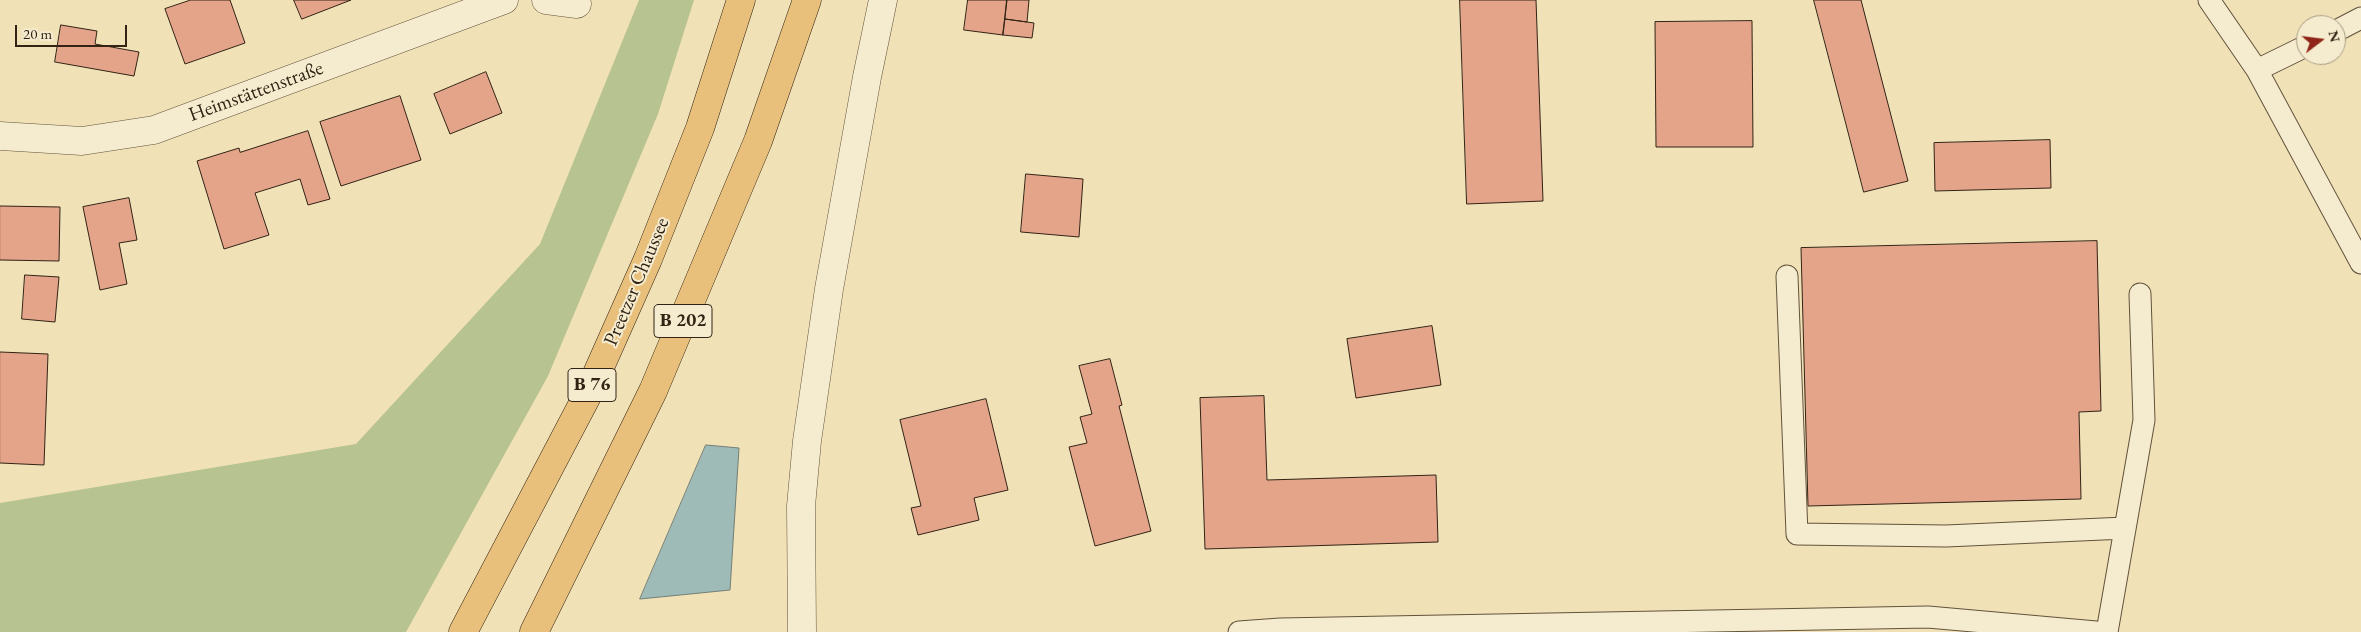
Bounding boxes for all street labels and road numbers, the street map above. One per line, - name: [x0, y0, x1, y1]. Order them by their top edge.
- street label: Heimstättenstraße: [185, 57, 327, 127]
- street label: Preetzer Chaussee: [599, 214, 675, 350]
- road number: B 202: [654, 304, 712, 338]
- road number: B 76: [568, 368, 616, 402]

